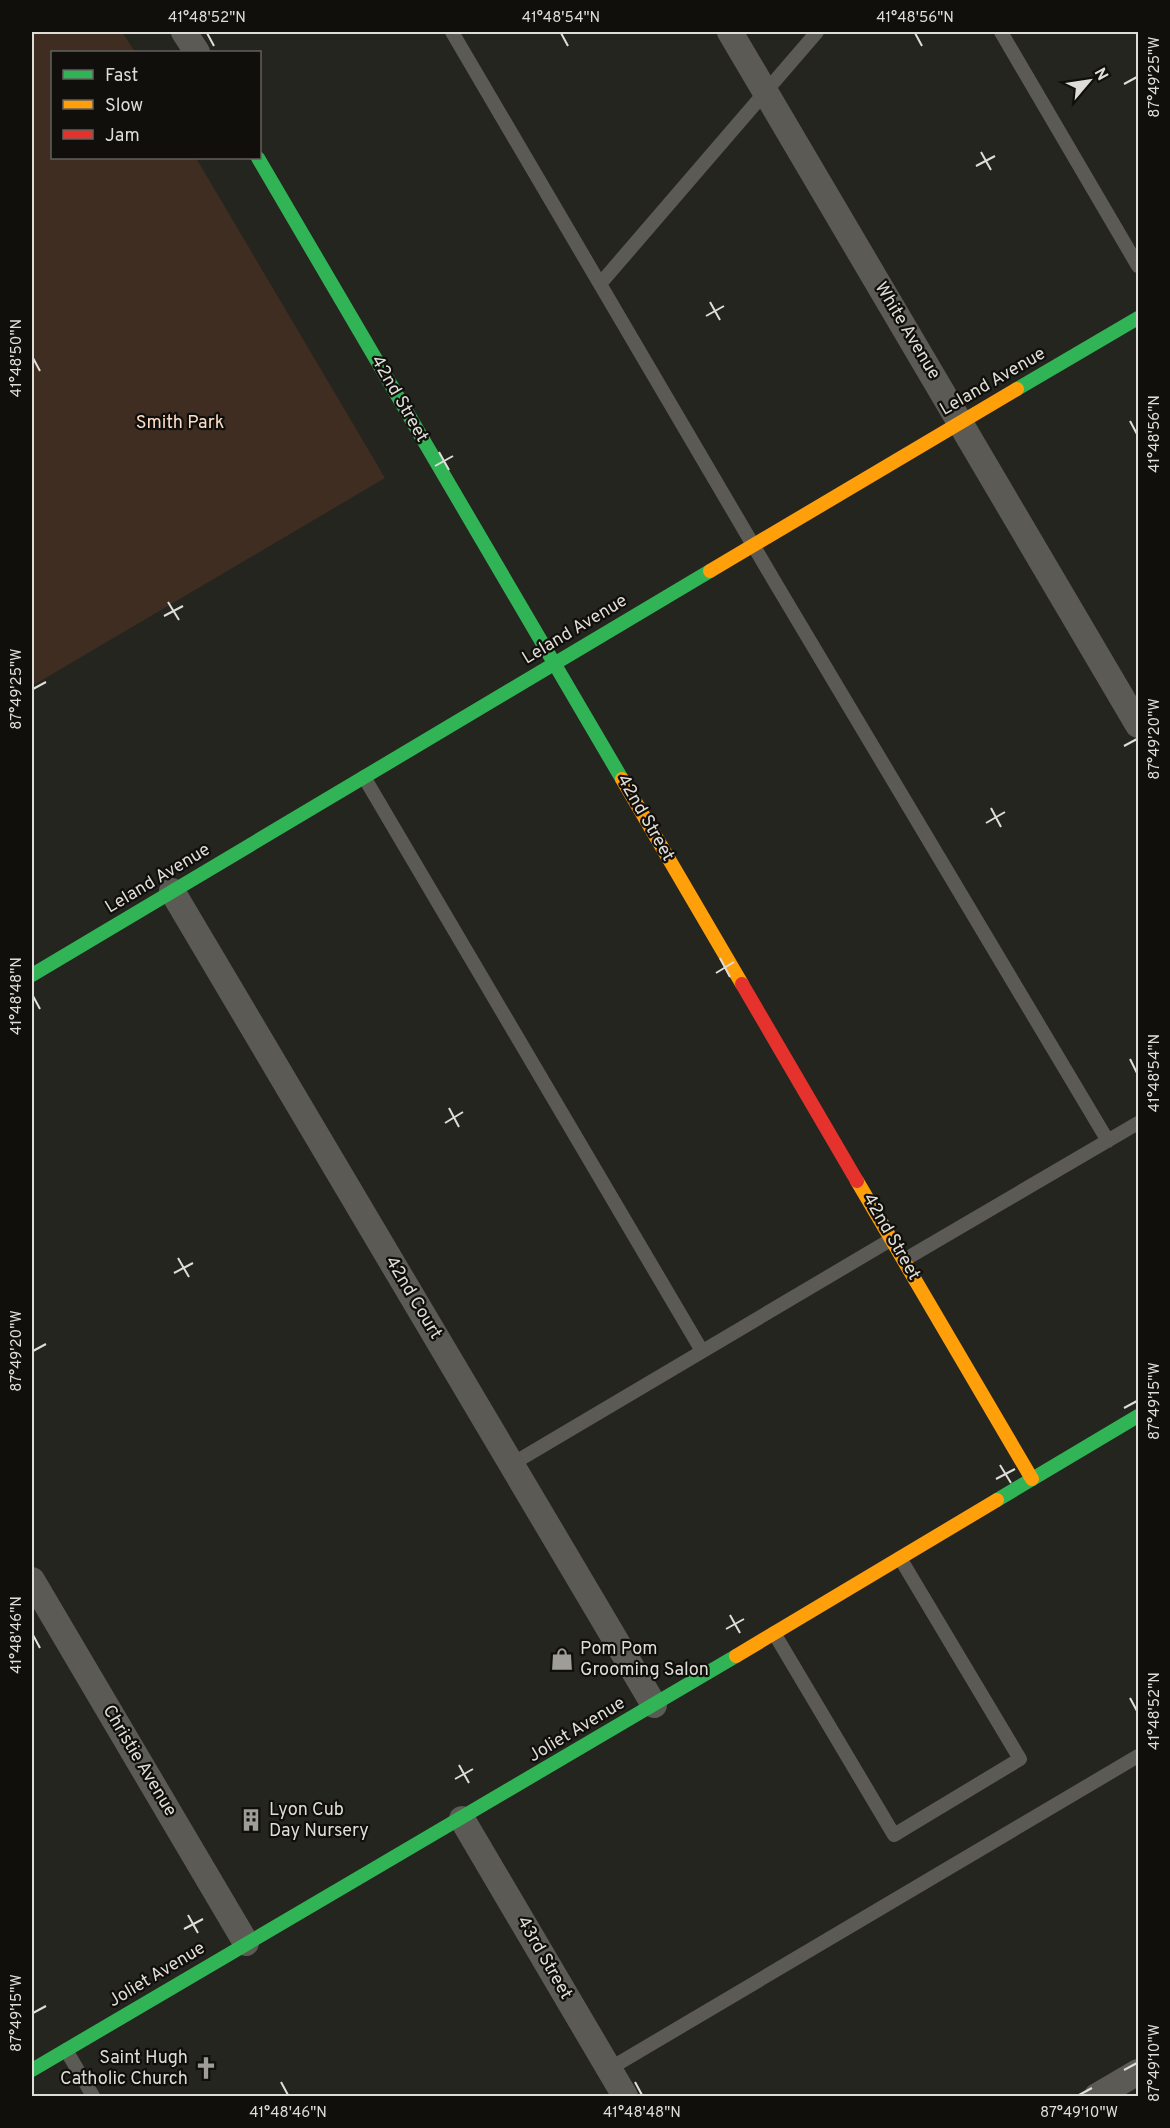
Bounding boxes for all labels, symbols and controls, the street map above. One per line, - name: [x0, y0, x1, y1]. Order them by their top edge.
- text: 41°48'52"N: [168, 9, 246, 28]
- text: 41°48'54"N: [522, 9, 600, 28]
- text: 41°48'56"N: [876, 9, 954, 28]
- text: 87°49'25"W: [1146, 36, 1165, 118]
- legend: [51, 51, 261, 159]
- north arrow: [1059, 51, 1119, 111]
- text: Fast: [105, 65, 138, 88]
- text: N: [1089, 65, 1112, 85]
- text: Slow: [105, 95, 143, 118]
- text: Jam: [105, 125, 140, 148]
- street label: White Avenue: [869, 278, 945, 384]
- text: 41°48'50"N: [8, 319, 27, 397]
- street label: Leland Avenue: [936, 342, 1050, 422]
- street label: 42nd Street: [365, 351, 433, 447]
- text: 41°48'56"N: [1146, 395, 1165, 473]
- park label: Smith Park: [136, 412, 224, 435]
- street label: Leland Avenue: [518, 590, 632, 670]
- text: 87°49'25"W: [8, 648, 27, 730]
- text: 87°49'20"W: [1146, 698, 1165, 780]
- street label: 42nd Street: [611, 770, 679, 866]
- street label: Leland Avenue: [101, 839, 215, 919]
- text: 41°48'48"N: [8, 957, 27, 1035]
- text: 41°48'54"N: [1146, 1034, 1165, 1112]
- street label: 42nd Street: [857, 1189, 925, 1285]
- street label: 42nd Court: [379, 1252, 447, 1344]
- text: 87°49'20"W: [8, 1310, 27, 1392]
- text: 87°49'15"W: [1146, 1362, 1165, 1440]
- text: 41°48'46"N: [8, 1596, 27, 1674]
- place label: Pom Pom Grooming Salon: [580, 1638, 709, 1682]
- shop icon: Pom Pom Grooming Salon: [549, 1646, 575, 1672]
- text: 41°48'52"N: [1146, 1672, 1165, 1750]
- street label: Joliet Avenue: [524, 1692, 630, 1768]
- street label: Christie Avenue: [97, 1701, 181, 1821]
- place label: Lyon Cub Day Nursery: [269, 1799, 369, 1843]
- building icon: Lyon Cub Day Nursery: [238, 1807, 264, 1833]
- street label: 43rd Street: [511, 1912, 577, 2004]
- street label: Joliet Avenue: [104, 1937, 210, 2013]
- text: 87°49'15"W: [8, 1974, 27, 2052]
- text: 87°49'10"W: [1146, 2024, 1165, 2102]
- place label: Saint Hugh Catholic Church: [60, 2047, 188, 2091]
- church icon: Saint Hugh Catholic Church: [193, 2055, 219, 2081]
- text: 41°48'46"N: [249, 2104, 327, 2123]
- text: 41°48'48"N: [603, 2104, 681, 2123]
- text: 87°49'10"W: [1040, 2104, 1118, 2123]

